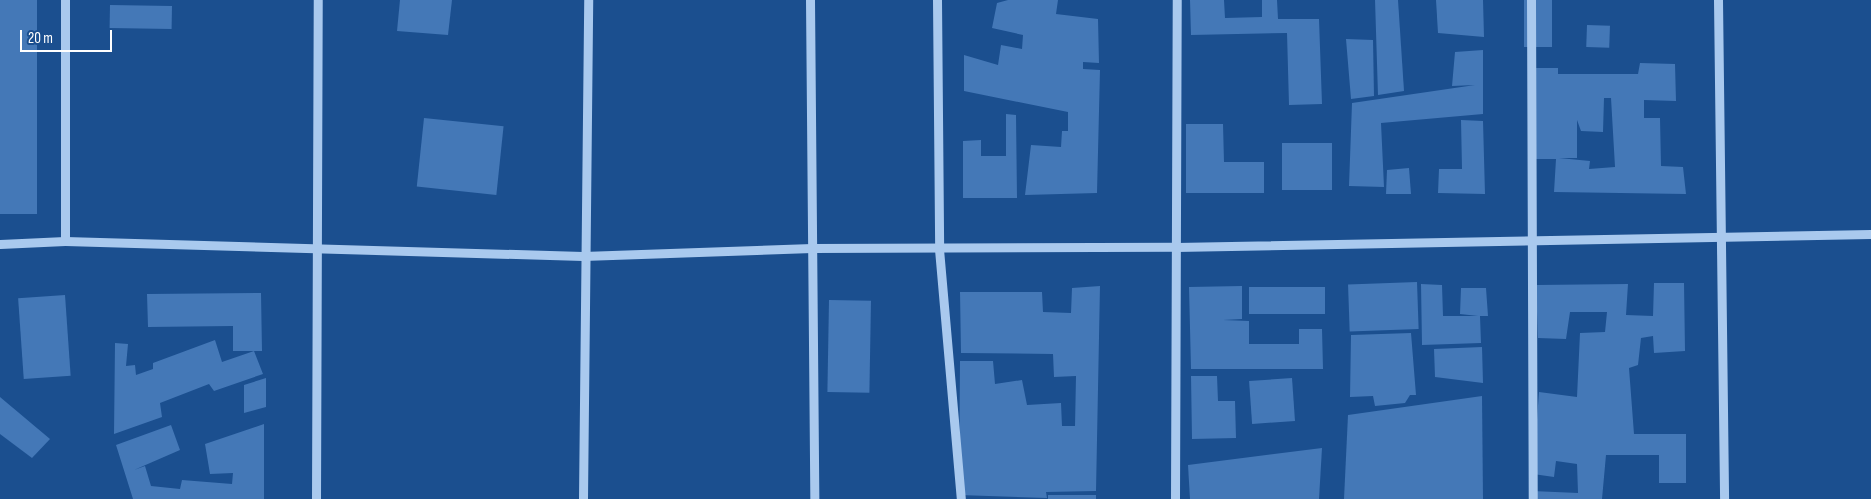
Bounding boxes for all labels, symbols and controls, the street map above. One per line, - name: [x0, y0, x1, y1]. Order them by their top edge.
- scale bar: [22, 20, 115, 52]
- text: 20 m: [28, 29, 53, 48]

